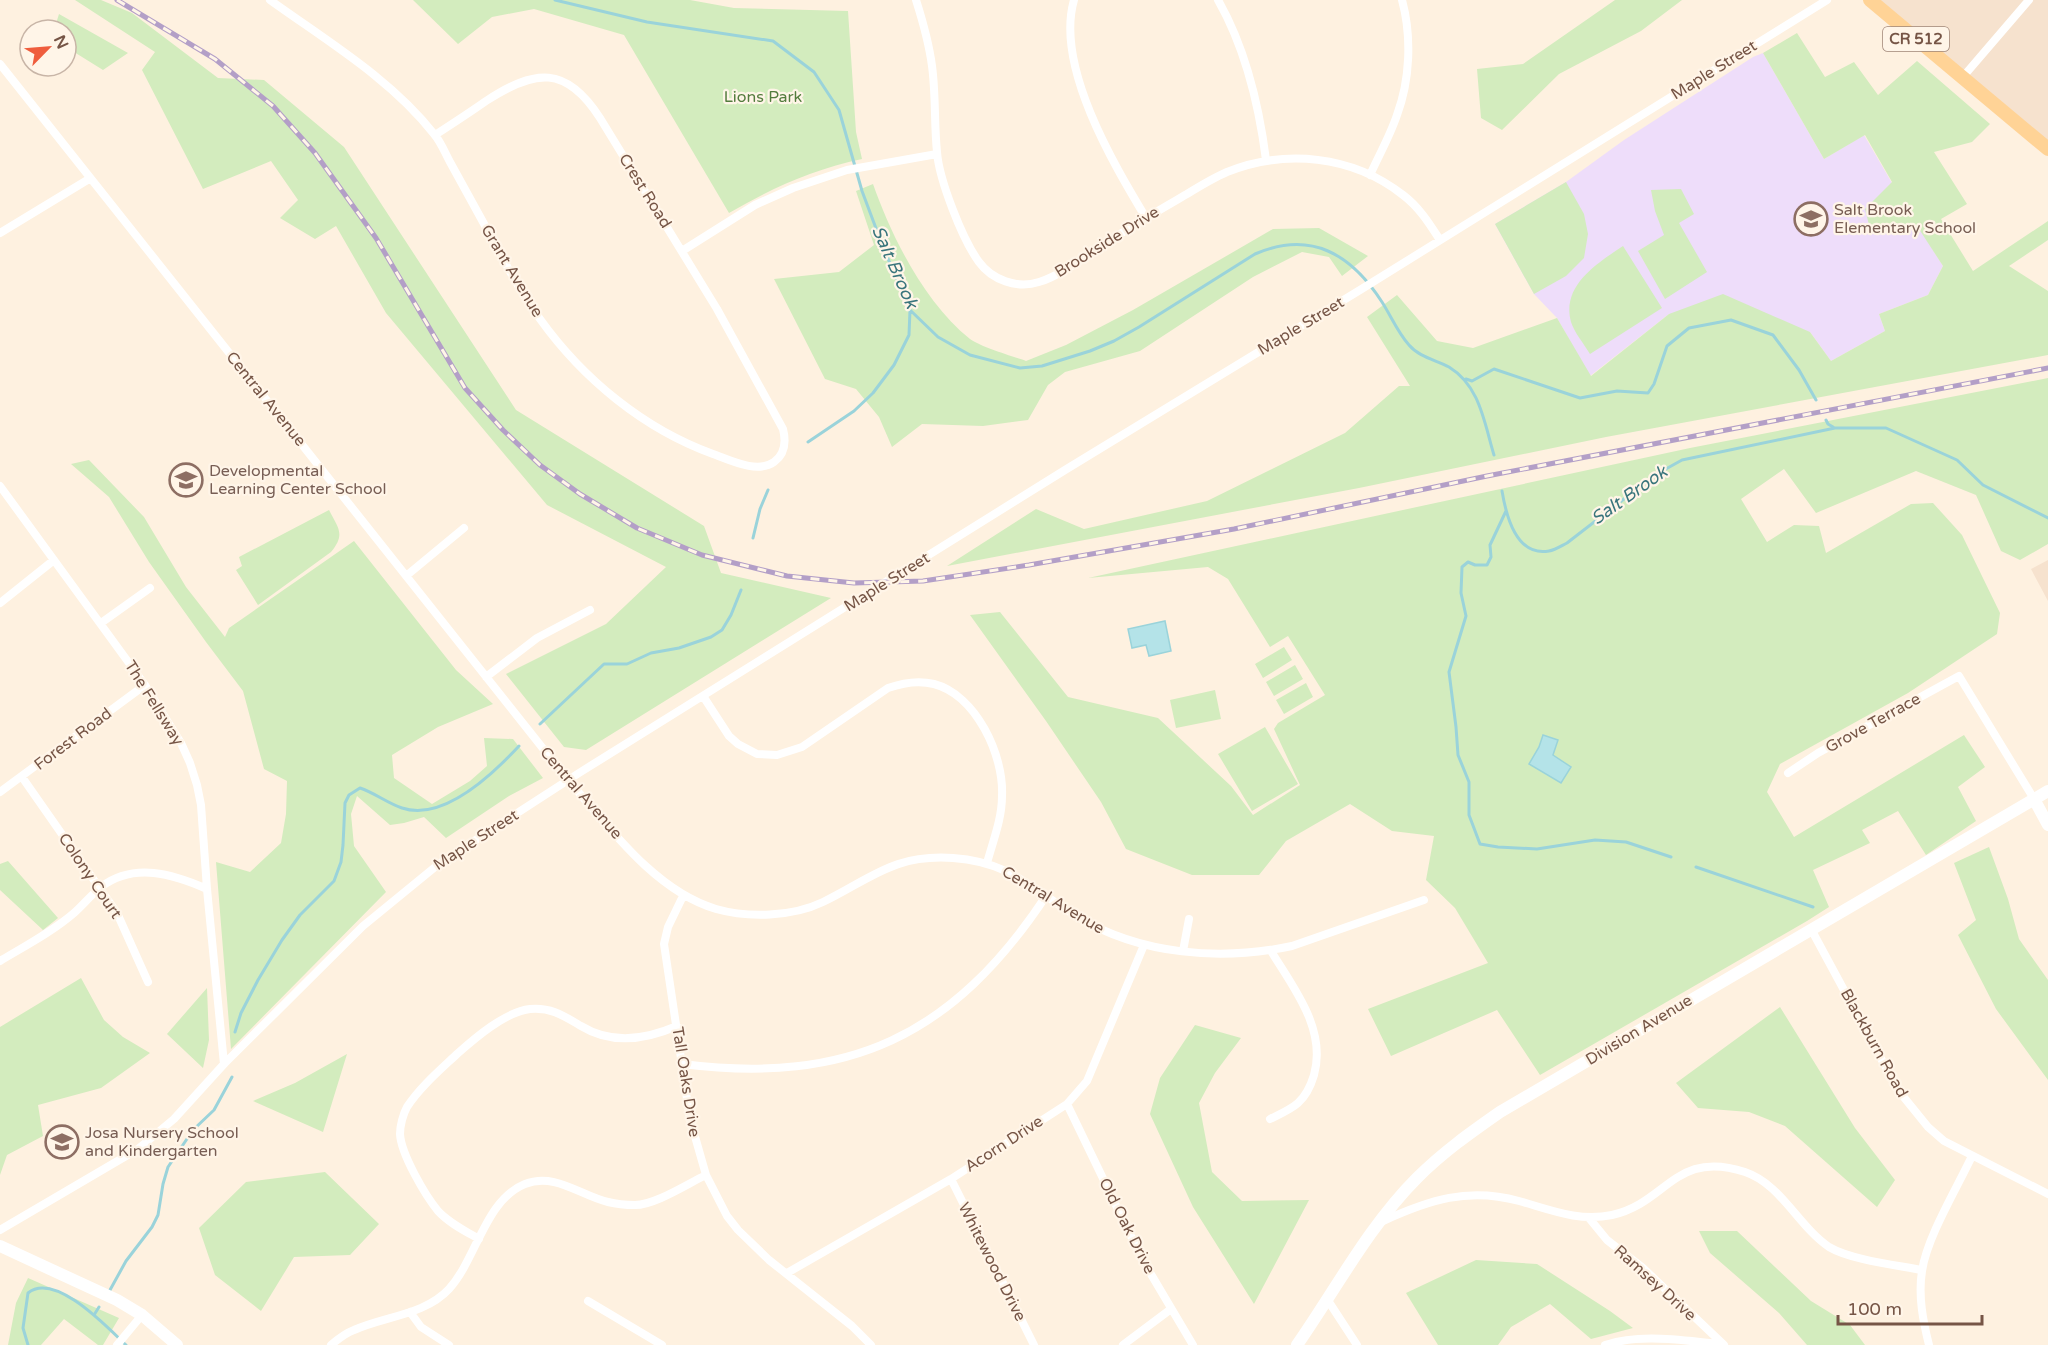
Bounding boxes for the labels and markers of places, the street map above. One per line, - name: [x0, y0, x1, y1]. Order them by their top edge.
- place label: Salt Brook Elementary School: [1834, 200, 1976, 238]
- school or university icon: Salt Brook Elementary School: [1793, 201, 1829, 237]
- place label: Developmental Learning Center School: [209, 461, 387, 499]
- school or university icon: Developmental Learning Center School: [168, 462, 204, 498]
- place label: Josa Nursery School and Kindergarten: [85, 1123, 239, 1161]
- school or university icon: Josa Nursery School and Kindergarten: [44, 1124, 80, 1160]

